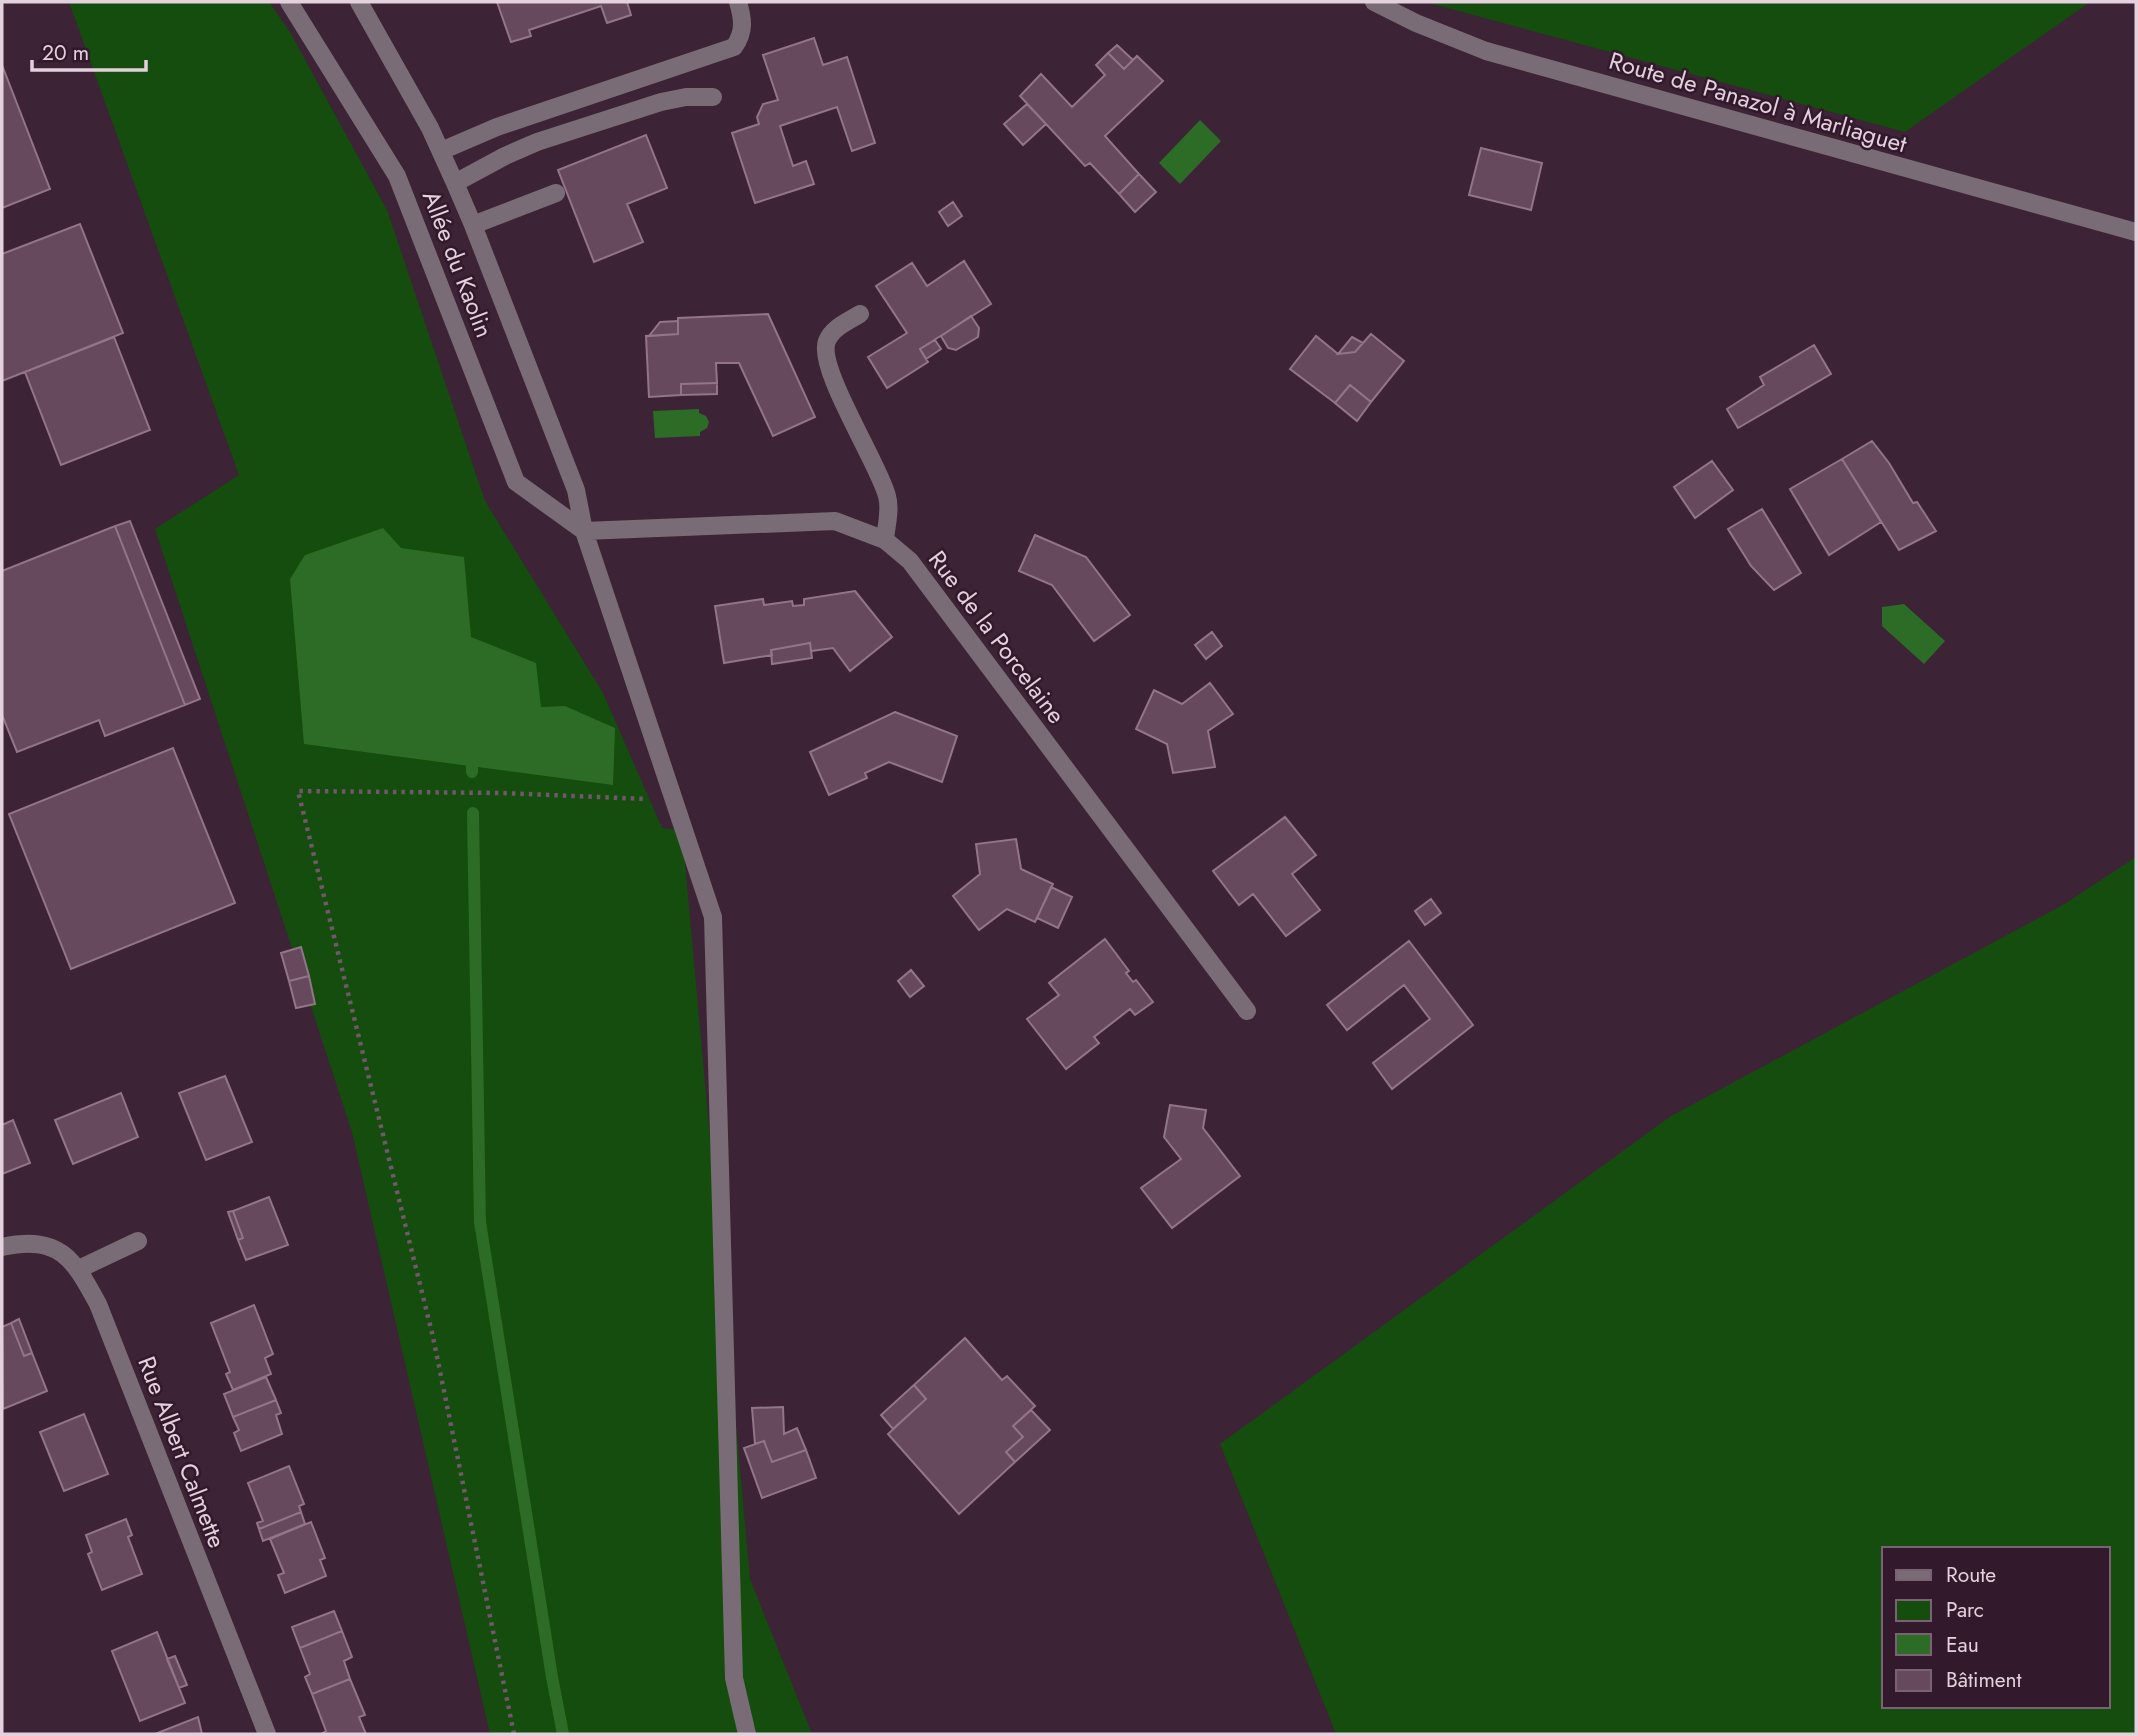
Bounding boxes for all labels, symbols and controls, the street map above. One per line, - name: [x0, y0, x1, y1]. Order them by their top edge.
- scale bar: [32, 28, 145, 72]
- text: 20 m: [42, 38, 89, 68]
- street label: Route de Panazol à Marliaguet: [1605, 43, 1911, 161]
- street label: Allée du Kaolin: [414, 185, 502, 343]
- street label: Rue de la Porcelaine: [920, 543, 1074, 731]
- street label: Rue Albert Calmette: [129, 1351, 235, 1553]
- legend: [1882, 1547, 2110, 1708]
- text: Route: [1946, 1560, 1996, 1590]
- text: Parc: [1946, 1595, 1984, 1625]
- text: Eau: [1946, 1630, 1979, 1660]
- text: Bâtiment: [1946, 1665, 2022, 1695]

